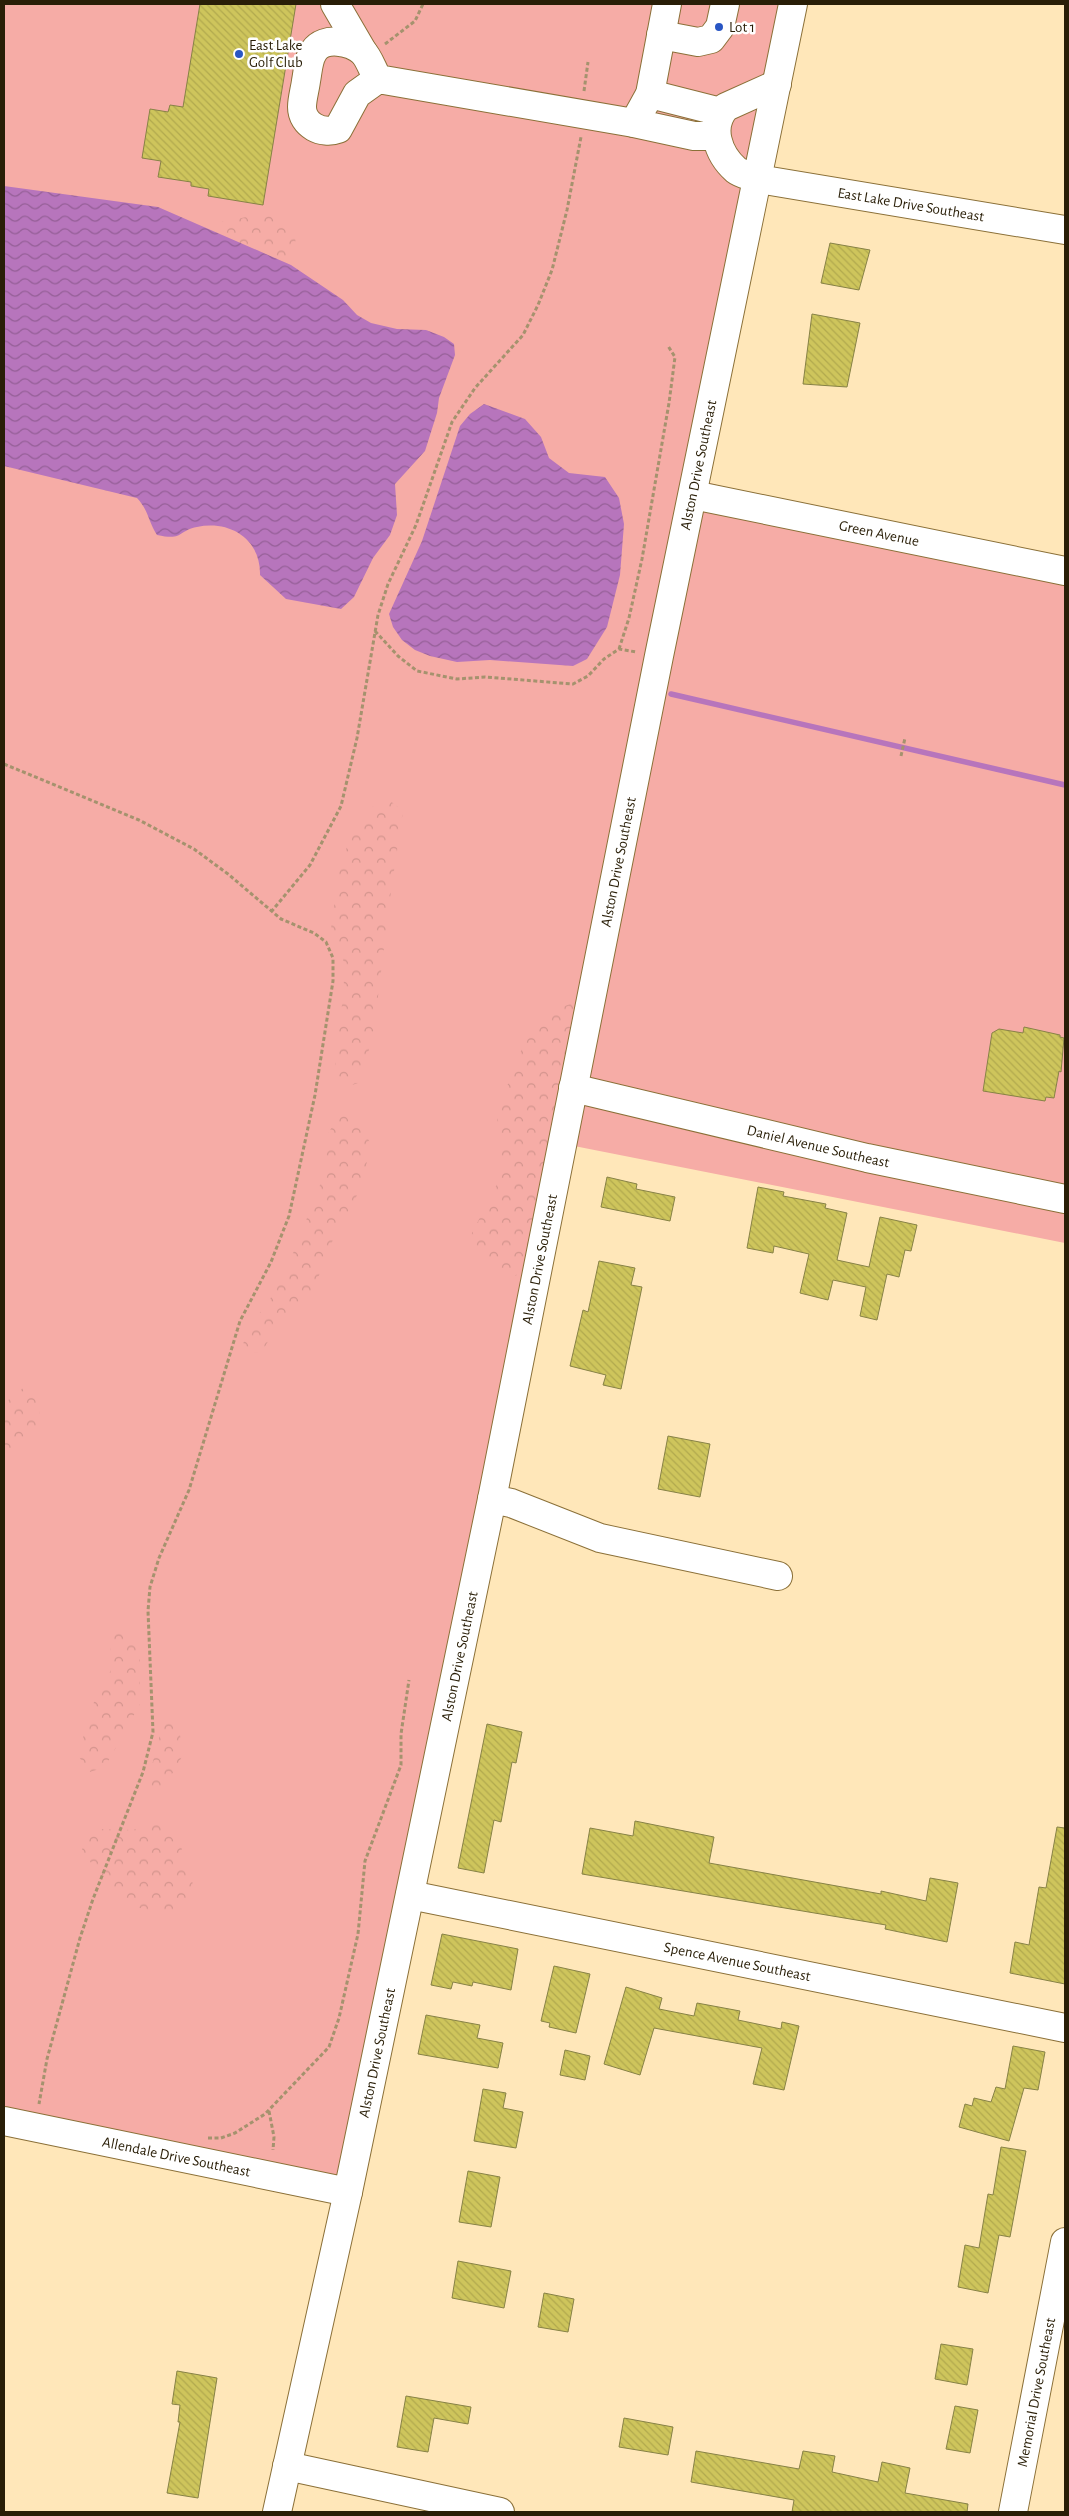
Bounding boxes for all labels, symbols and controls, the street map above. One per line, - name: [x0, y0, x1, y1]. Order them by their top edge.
- place label: Lot 1: [729, 20, 755, 35]
- marker: Lot 1: [713, 21, 725, 33]
- place label: East Lake Golf Club: [249, 38, 303, 70]
- marker: East Lake Golf Club: [233, 48, 245, 60]
- street label: East Lake Drive Southeast: [837, 185, 986, 224]
- street label: Alston Drive Southeast: [678, 398, 719, 531]
- street label: Green Avenue: [838, 518, 921, 549]
- street label: Alston Drive Southeast: [598, 795, 638, 928]
- street label: Daniel Avenue Southeast: [745, 1122, 891, 1170]
- street label: Alston Drive Southeast: [519, 1193, 560, 1326]
- street label: Alston Drive Southeast: [439, 1590, 480, 1723]
- street label: Spence Avenue Southeast: [663, 1939, 812, 1984]
- street label: Alston Drive Southeast: [356, 1986, 398, 2119]
- street label: Allendale Drive Southeast: [101, 2134, 252, 2179]
- street label: Memorial Drive Southeast: [1014, 2316, 1058, 2468]

